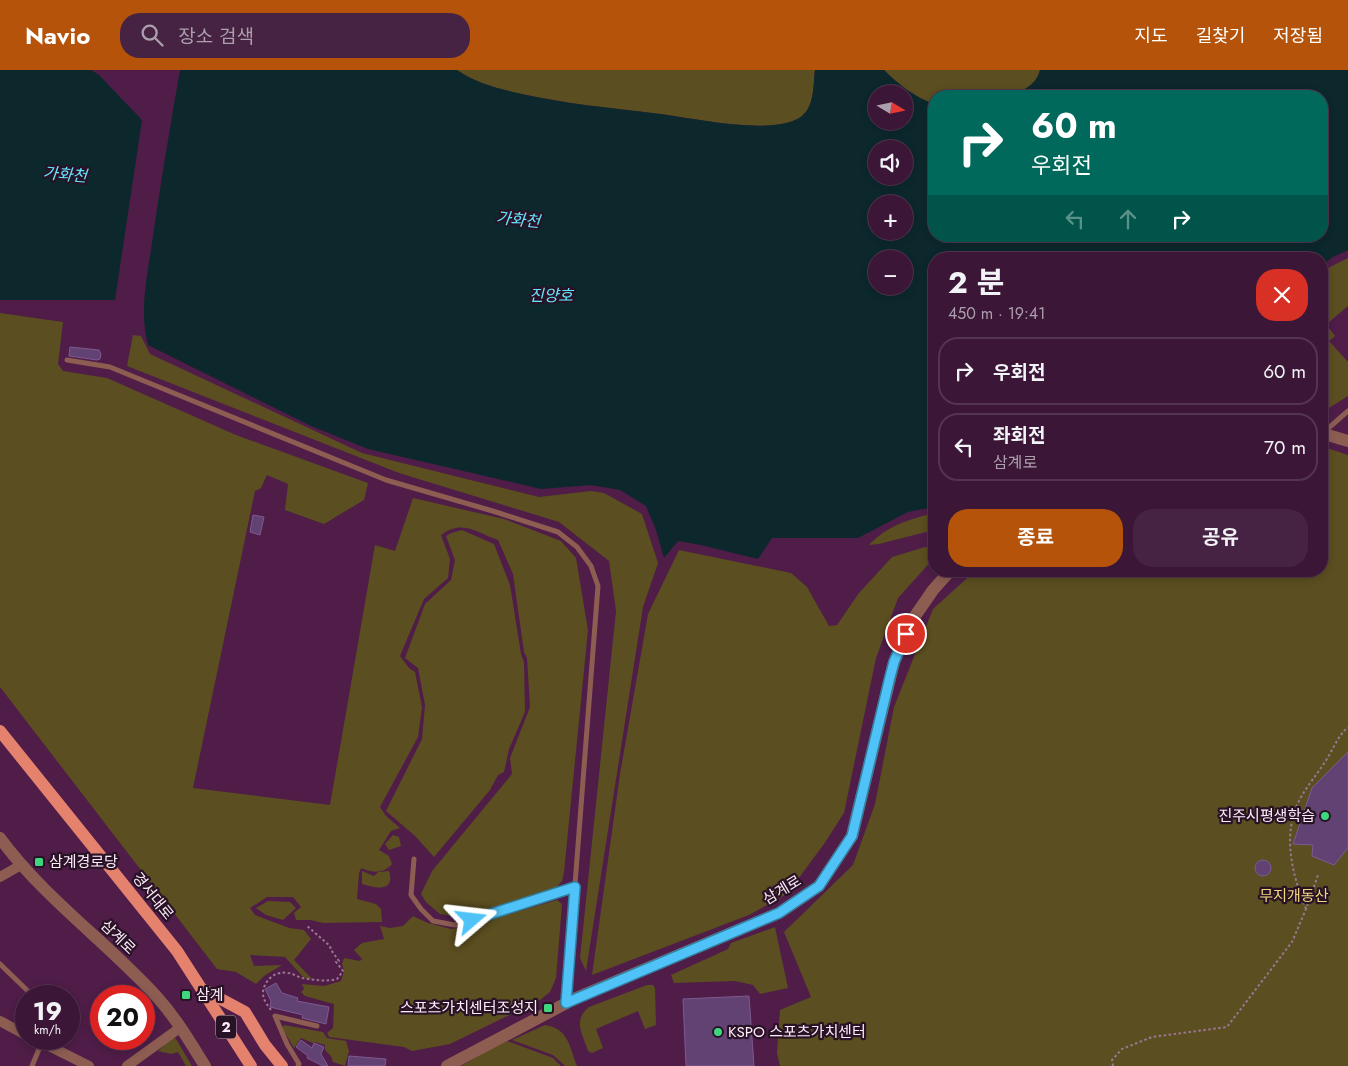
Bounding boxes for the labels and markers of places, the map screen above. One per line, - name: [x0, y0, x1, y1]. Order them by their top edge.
- pin: [885, 613, 927, 655]
- place label: 진주시평생학습: [1218, 805, 1315, 827]
- marker: 진주시평생학습: [1319, 810, 1331, 822]
- place label: 삼계경로당: [49, 851, 118, 873]
- marker: 삼계경로당: [33, 856, 45, 868]
- place label: 삼계: [196, 984, 224, 1006]
- marker: 삼계: [180, 989, 192, 1001]
- place label: 스포츠가치센터조성지: [400, 997, 538, 1019]
- marker: 스포츠가치센터조성지: [542, 1002, 554, 1014]
- place label: KSPO 스포츠가치센터: [728, 1021, 866, 1043]
- marker: KSPO 스포츠가치센터: [712, 1026, 724, 1038]

